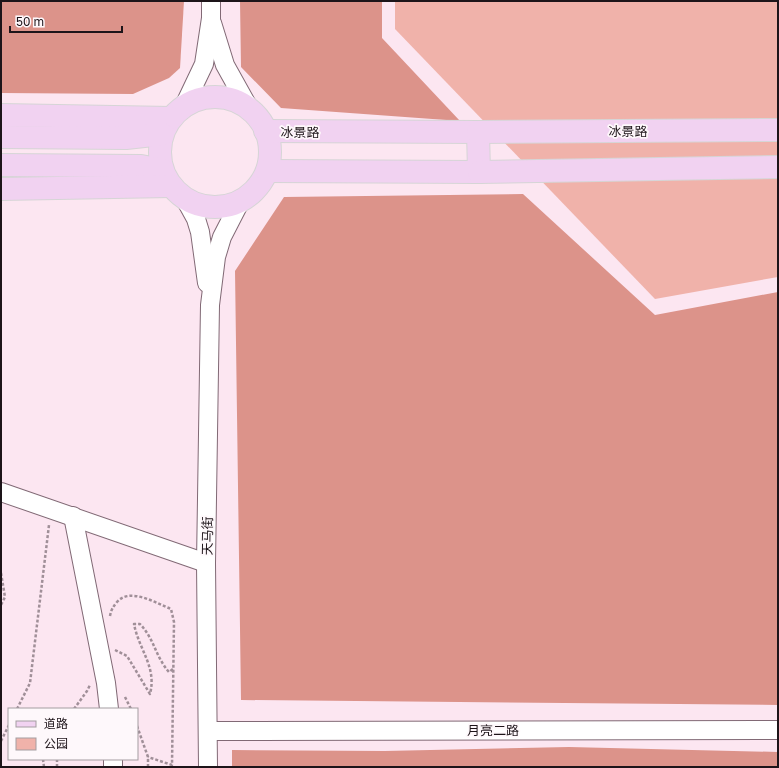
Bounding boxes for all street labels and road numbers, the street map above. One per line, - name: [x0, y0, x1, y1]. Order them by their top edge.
- street label: 冰景路: [608, 123, 648, 139]
- street label: 冰景路: [280, 124, 320, 140]
- street label: 天马街: [199, 516, 215, 556]
- street label: 月亮二路: [467, 722, 519, 738]

